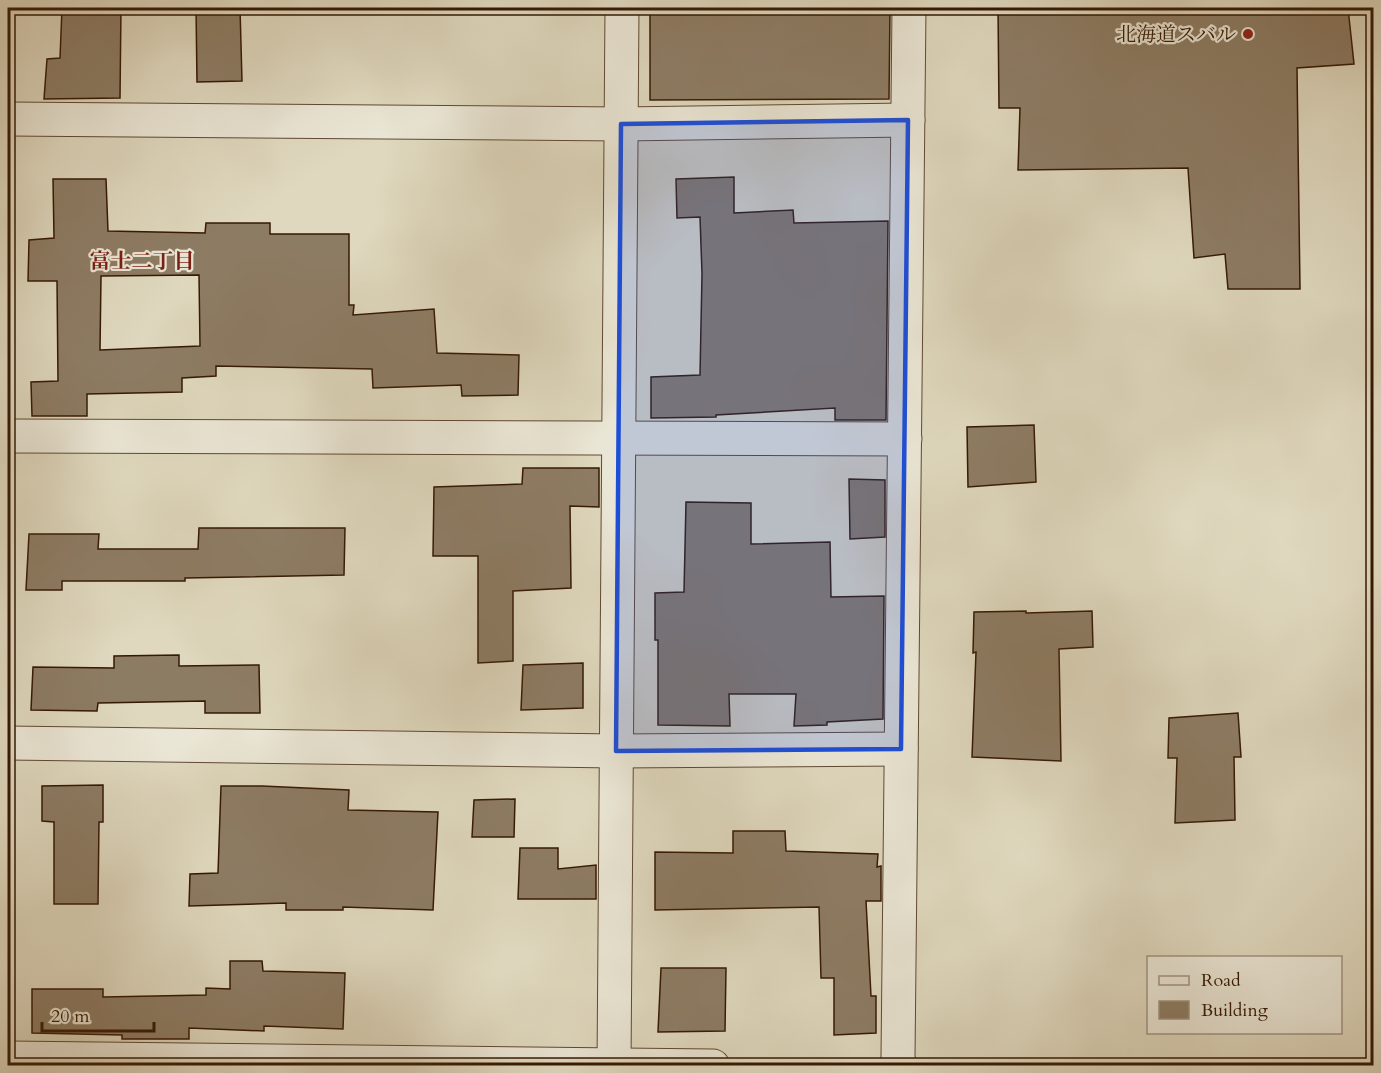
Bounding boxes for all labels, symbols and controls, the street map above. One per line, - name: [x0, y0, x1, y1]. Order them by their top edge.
- place label: 北海道スバル: [1116, 21, 1236, 48]
- marker: 北海道スバル: [1241, 27, 1255, 41]
- district label: 富士二丁目: [90, 247, 195, 276]
- legend: [1147, 956, 1342, 1034]
- text: Road: [1201, 968, 1241, 993]
- scale bar: [42, 995, 154, 1033]
- text: Building: [1201, 998, 1269, 1023]
- text: 20 m: [51, 1004, 90, 1029]

